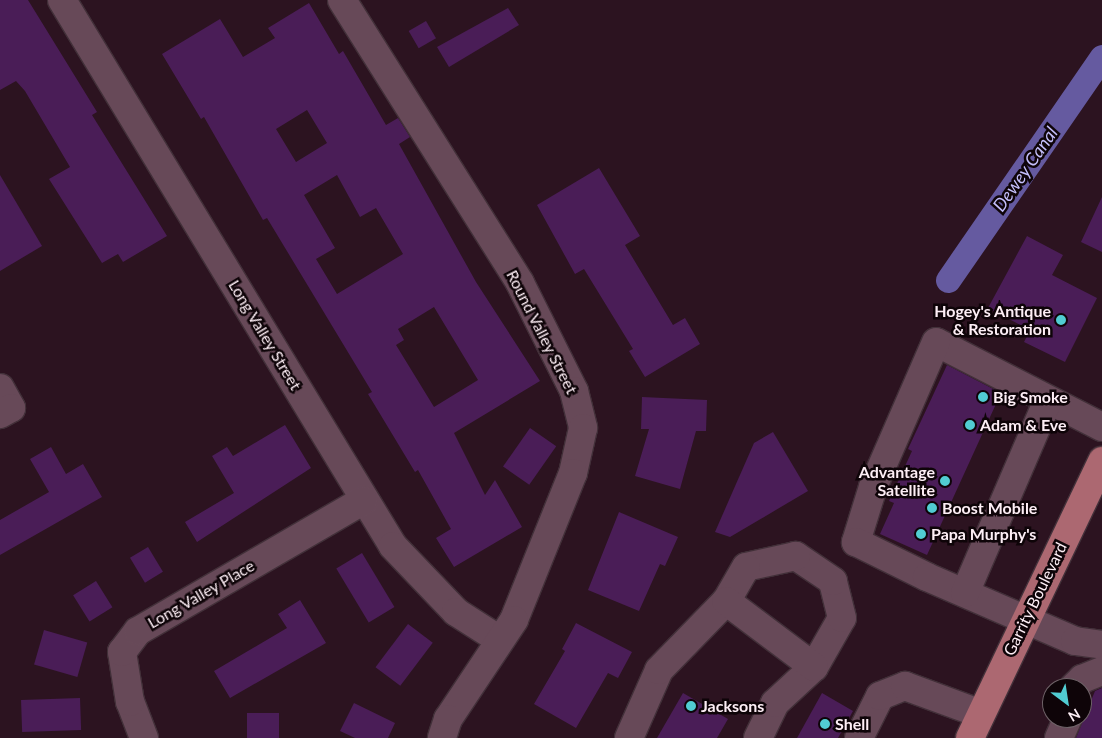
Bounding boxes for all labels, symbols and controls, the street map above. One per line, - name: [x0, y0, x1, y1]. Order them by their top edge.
- water label: Dewey Canal: [988, 122, 1062, 216]
- street label: Round Valley Street: [502, 266, 582, 398]
- street label: Long Valley Street: [224, 276, 306, 394]
- place label: Hogey's Antique & Restoration: [934, 301, 1051, 339]
- marker: Hogey's Antique & Restoration: [1055, 314, 1067, 326]
- place label: Big Smoke: [993, 387, 1068, 407]
- marker: Big Smoke: [977, 391, 989, 403]
- place label: Adam & Eve: [980, 415, 1067, 435]
- marker: Adam & Eve: [964, 419, 976, 431]
- place label: Advantage Satellite: [859, 462, 935, 500]
- marker: Advantage Satellite: [939, 475, 951, 487]
- place label: Boost Mobile: [942, 498, 1037, 518]
- marker: Boost Mobile: [926, 502, 938, 514]
- place label: Papa Murphy's: [931, 524, 1036, 544]
- marker: Papa Murphy's: [915, 528, 927, 540]
- street label: Garrity Boulevard: [999, 539, 1071, 659]
- street label: Long Valley Place: [144, 555, 258, 633]
- north arrow: [1042, 678, 1092, 728]
- place label: Jacksons: [701, 696, 764, 716]
- marker: Jacksons: [685, 700, 697, 712]
- text: N: [1065, 705, 1083, 725]
- place label: Shell: [835, 714, 869, 734]
- marker: Shell: [819, 718, 831, 730]

